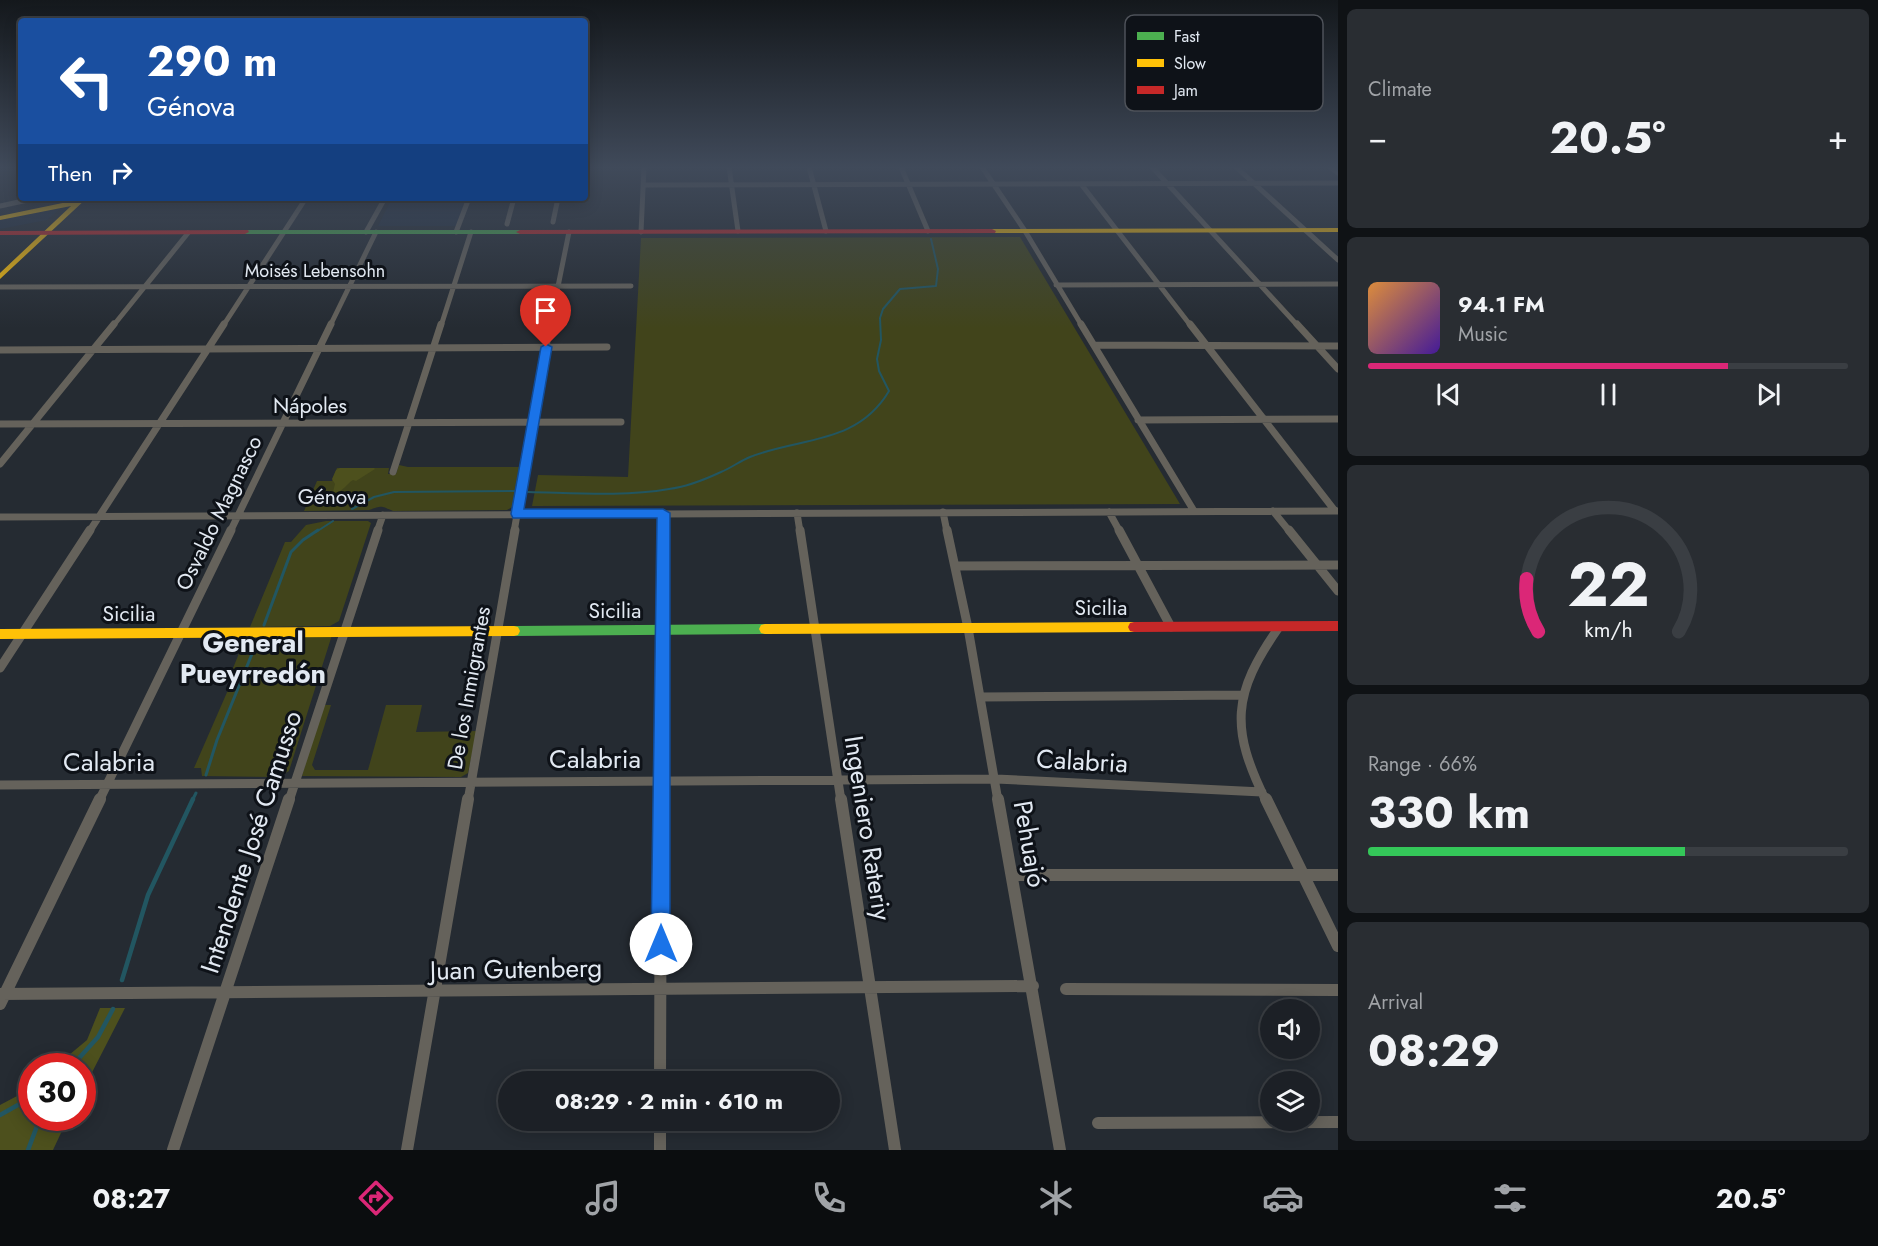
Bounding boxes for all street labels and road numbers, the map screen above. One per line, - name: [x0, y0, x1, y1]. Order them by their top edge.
- street label: Moisés Lebensohn: [245, 258, 385, 284]
- street label: Nápoles: [273, 391, 347, 421]
- street label: Osvaldo Magnasco: [168, 430, 270, 596]
- street label: Génova: [298, 482, 366, 512]
- street label: Sicilia: [1075, 593, 1127, 623]
- street label: Sicilia: [589, 596, 641, 626]
- street label: Sicilia: [103, 599, 155, 629]
- street label: De los Inmigrantes: [440, 604, 498, 772]
- street label: Intendente José Camusso: [191, 706, 311, 978]
- street label: Ingeniero Rateriy: [835, 733, 901, 924]
- street label: Calabria: [549, 740, 641, 778]
- street label: Calabria: [1035, 740, 1129, 782]
- street label: Calabria: [63, 743, 155, 781]
- street label: Pehuajó: [1004, 798, 1056, 890]
- street label: Juan Gutenberg: [426, 948, 603, 990]

